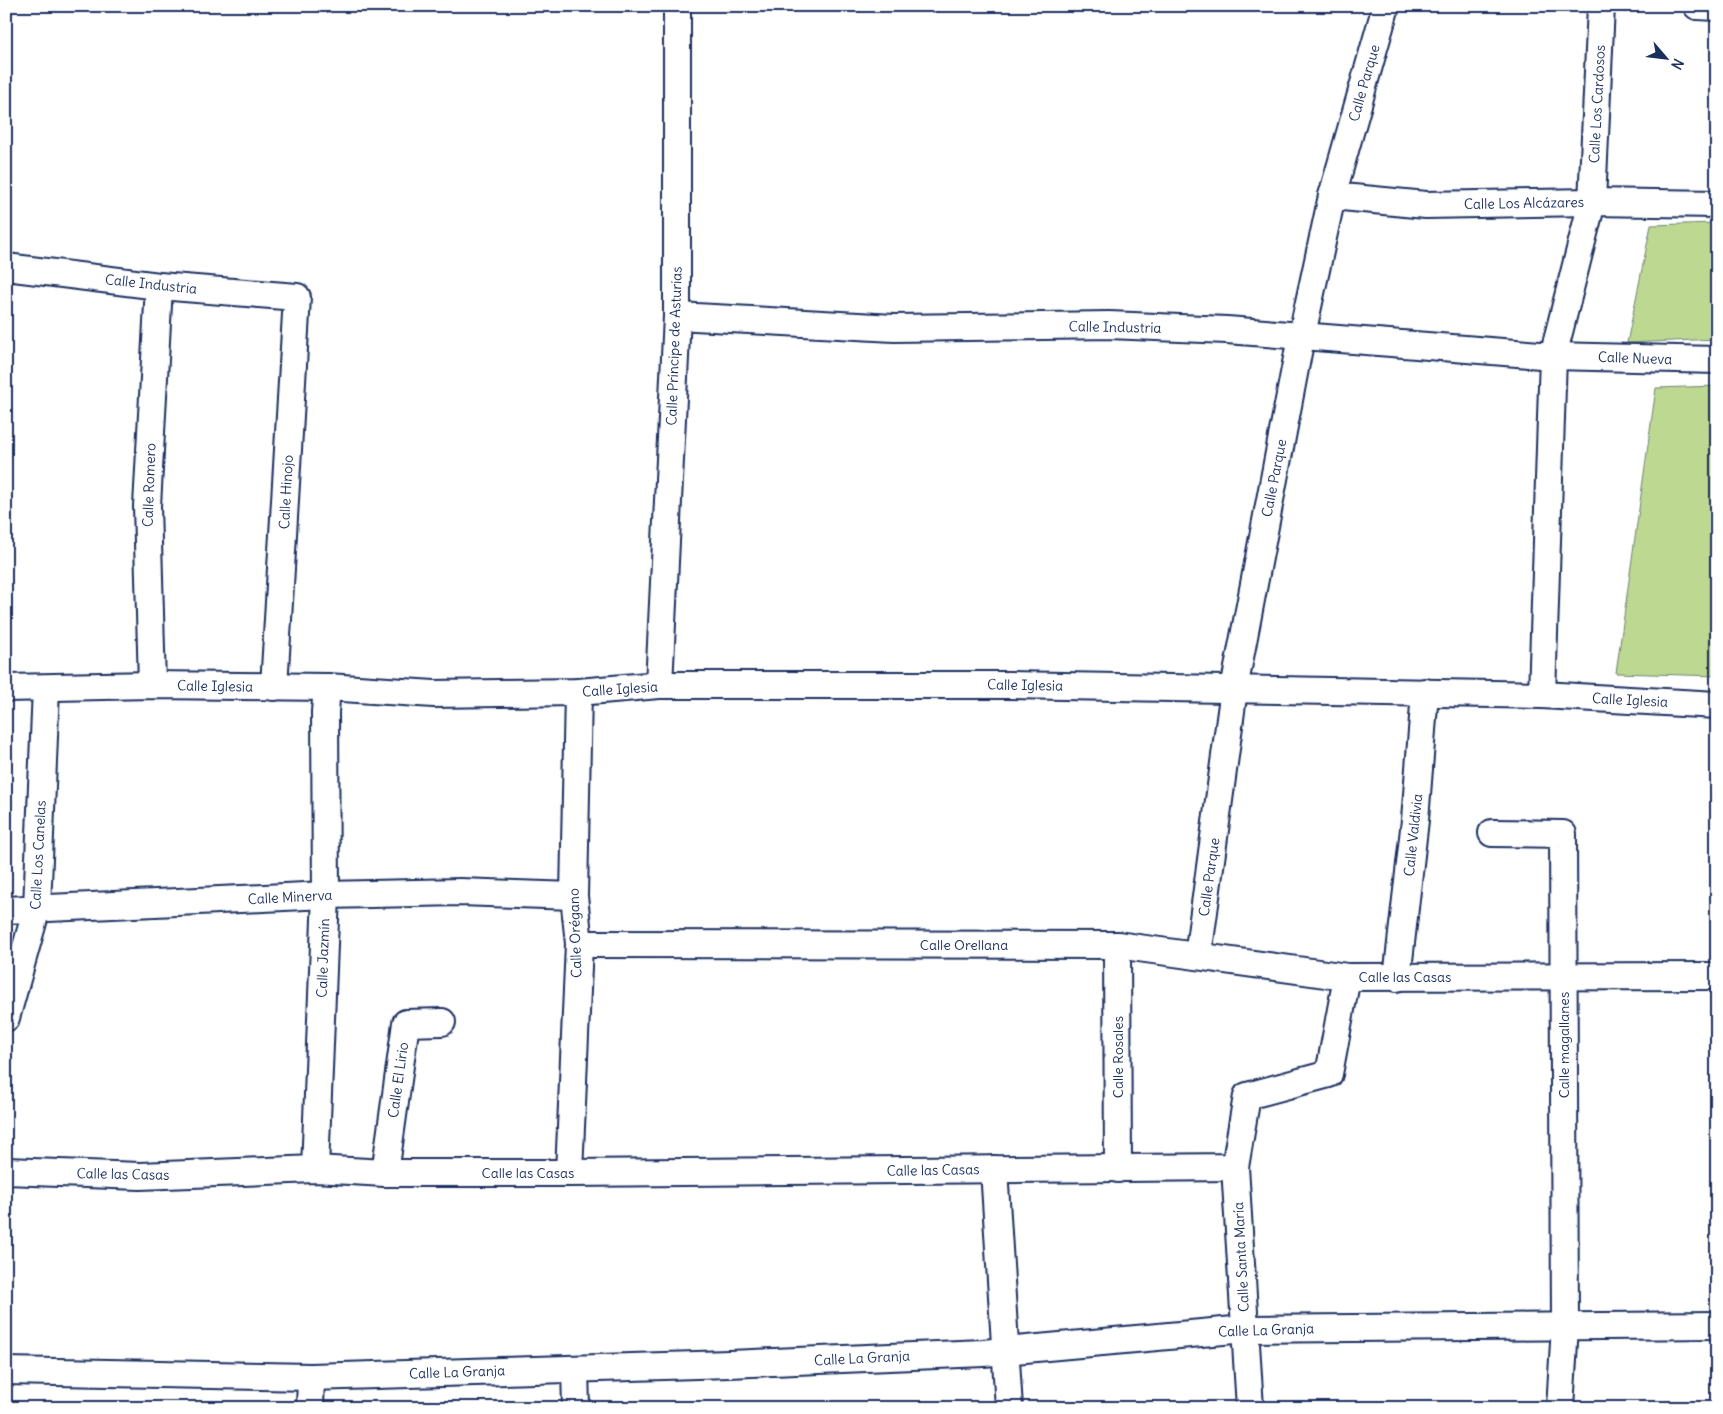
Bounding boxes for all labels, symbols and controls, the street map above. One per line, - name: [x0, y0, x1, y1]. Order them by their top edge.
- north arrow: [1640, 32, 1690, 82]
- street label: Calle Parque: [1344, 42, 1384, 124]
- street label: Calle Los Cardosos: [1585, 44, 1609, 164]
- text: N: [1667, 56, 1688, 73]
- street label: Calle Los Alcázares: [1464, 193, 1584, 213]
- street label: Calle Príncipe de Asturias: [662, 266, 686, 426]
- street label: Calle Industria: [104, 270, 198, 298]
- street label: Calle Industria: [1068, 317, 1162, 337]
- street label: Calle Nueva: [1598, 348, 1672, 368]
- street label: Calle Parque: [1258, 437, 1290, 519]
- street label: Calle Romero: [139, 442, 159, 527]
- street label: Calle Hinojo: [275, 454, 297, 530]
- street label: Calle Iglesia: [987, 675, 1063, 695]
- street label: Calle Iglesia: [177, 676, 253, 696]
- street label: Calle Iglesia: [581, 677, 659, 701]
- street label: Calle Iglesia: [1592, 689, 1668, 711]
- street label: Calle Valdivia: [1400, 793, 1426, 877]
- street label: Calle Los Canelas: [26, 800, 50, 910]
- street label: Calle Parque: [1195, 836, 1223, 918]
- street label: Calle Minerva: [247, 886, 333, 908]
- street label: Calle Orégano: [564, 888, 586, 978]
- street label: Calle Jazmín: [313, 918, 333, 998]
- street label: Calle Orellana: [920, 936, 1008, 954]
- street label: Calle las Casas: [1359, 968, 1451, 986]
- street label: Calle magallanes: [1555, 992, 1573, 1098]
- street label: Calle Rosales: [1109, 1016, 1127, 1098]
- street label: Calle El Lirio: [384, 1041, 412, 1119]
- street label: Calle las Casas: [886, 1160, 980, 1180]
- street label: Calle las Casas: [76, 1164, 170, 1184]
- street label: Calle las Casas: [482, 1164, 574, 1182]
- street label: Calle Santa María: [1229, 1202, 1253, 1312]
- street label: Calle La Granja: [1218, 1319, 1314, 1341]
- street label: Calle La Granja: [814, 1347, 910, 1369]
- street label: Calle La Granja: [409, 1361, 505, 1383]

